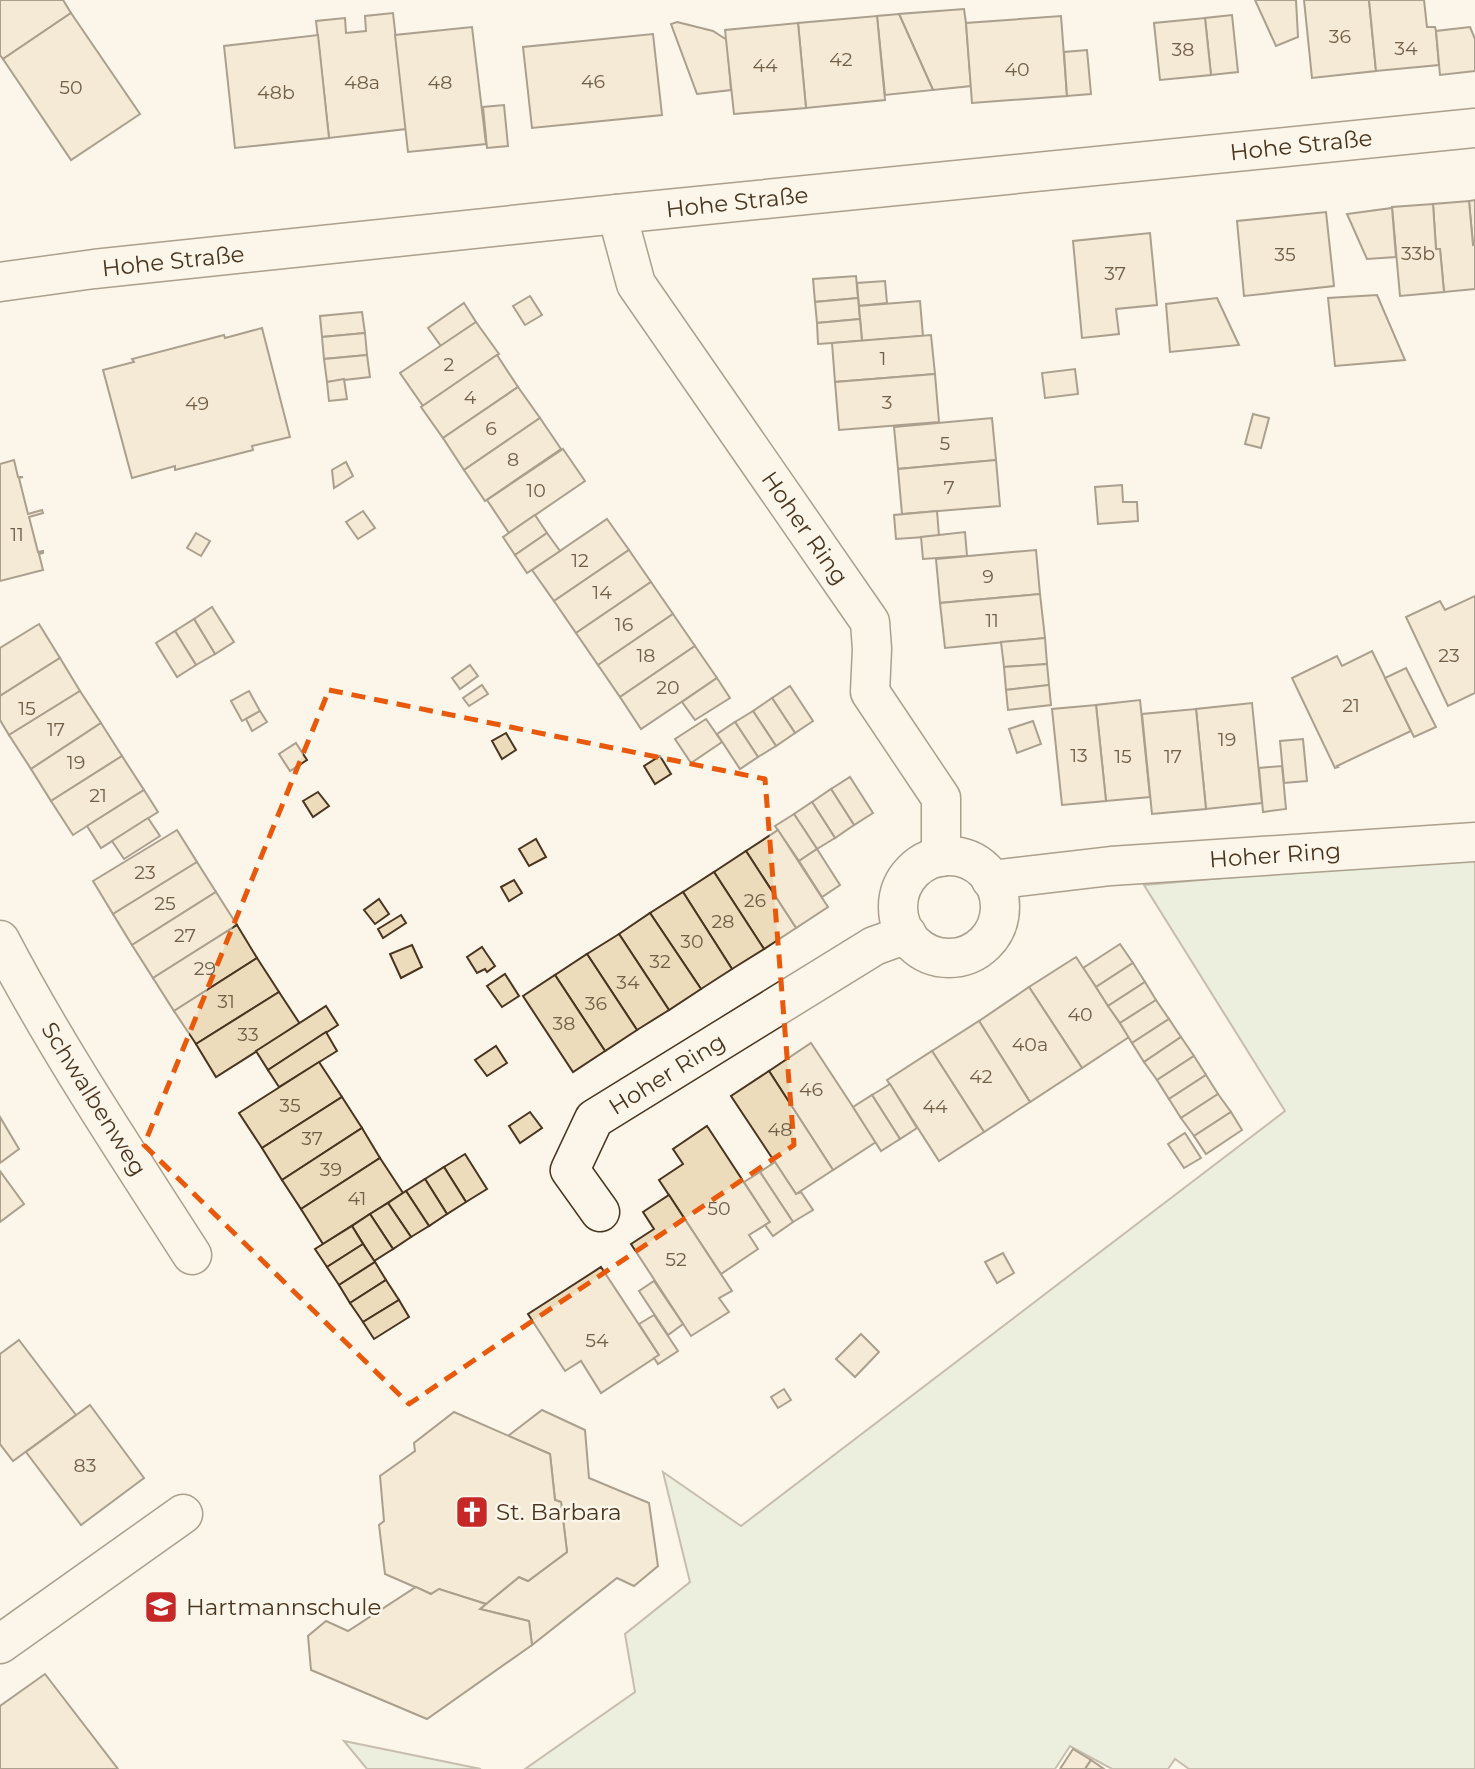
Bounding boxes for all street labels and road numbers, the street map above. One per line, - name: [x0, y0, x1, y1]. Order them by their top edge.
- street label: Hohe Straße: [1228, 124, 1374, 166]
- street label: Hohe Straße: [664, 181, 810, 223]
- street label: Hohe Straße: [100, 240, 246, 282]
- street label: Hoher Ring: [756, 466, 854, 590]
- street label: Hoher Ring: [1208, 836, 1342, 874]
- street label: Schwalbenweg: [35, 1017, 153, 1181]
- street label: Hoher Ring: [604, 1027, 730, 1121]

